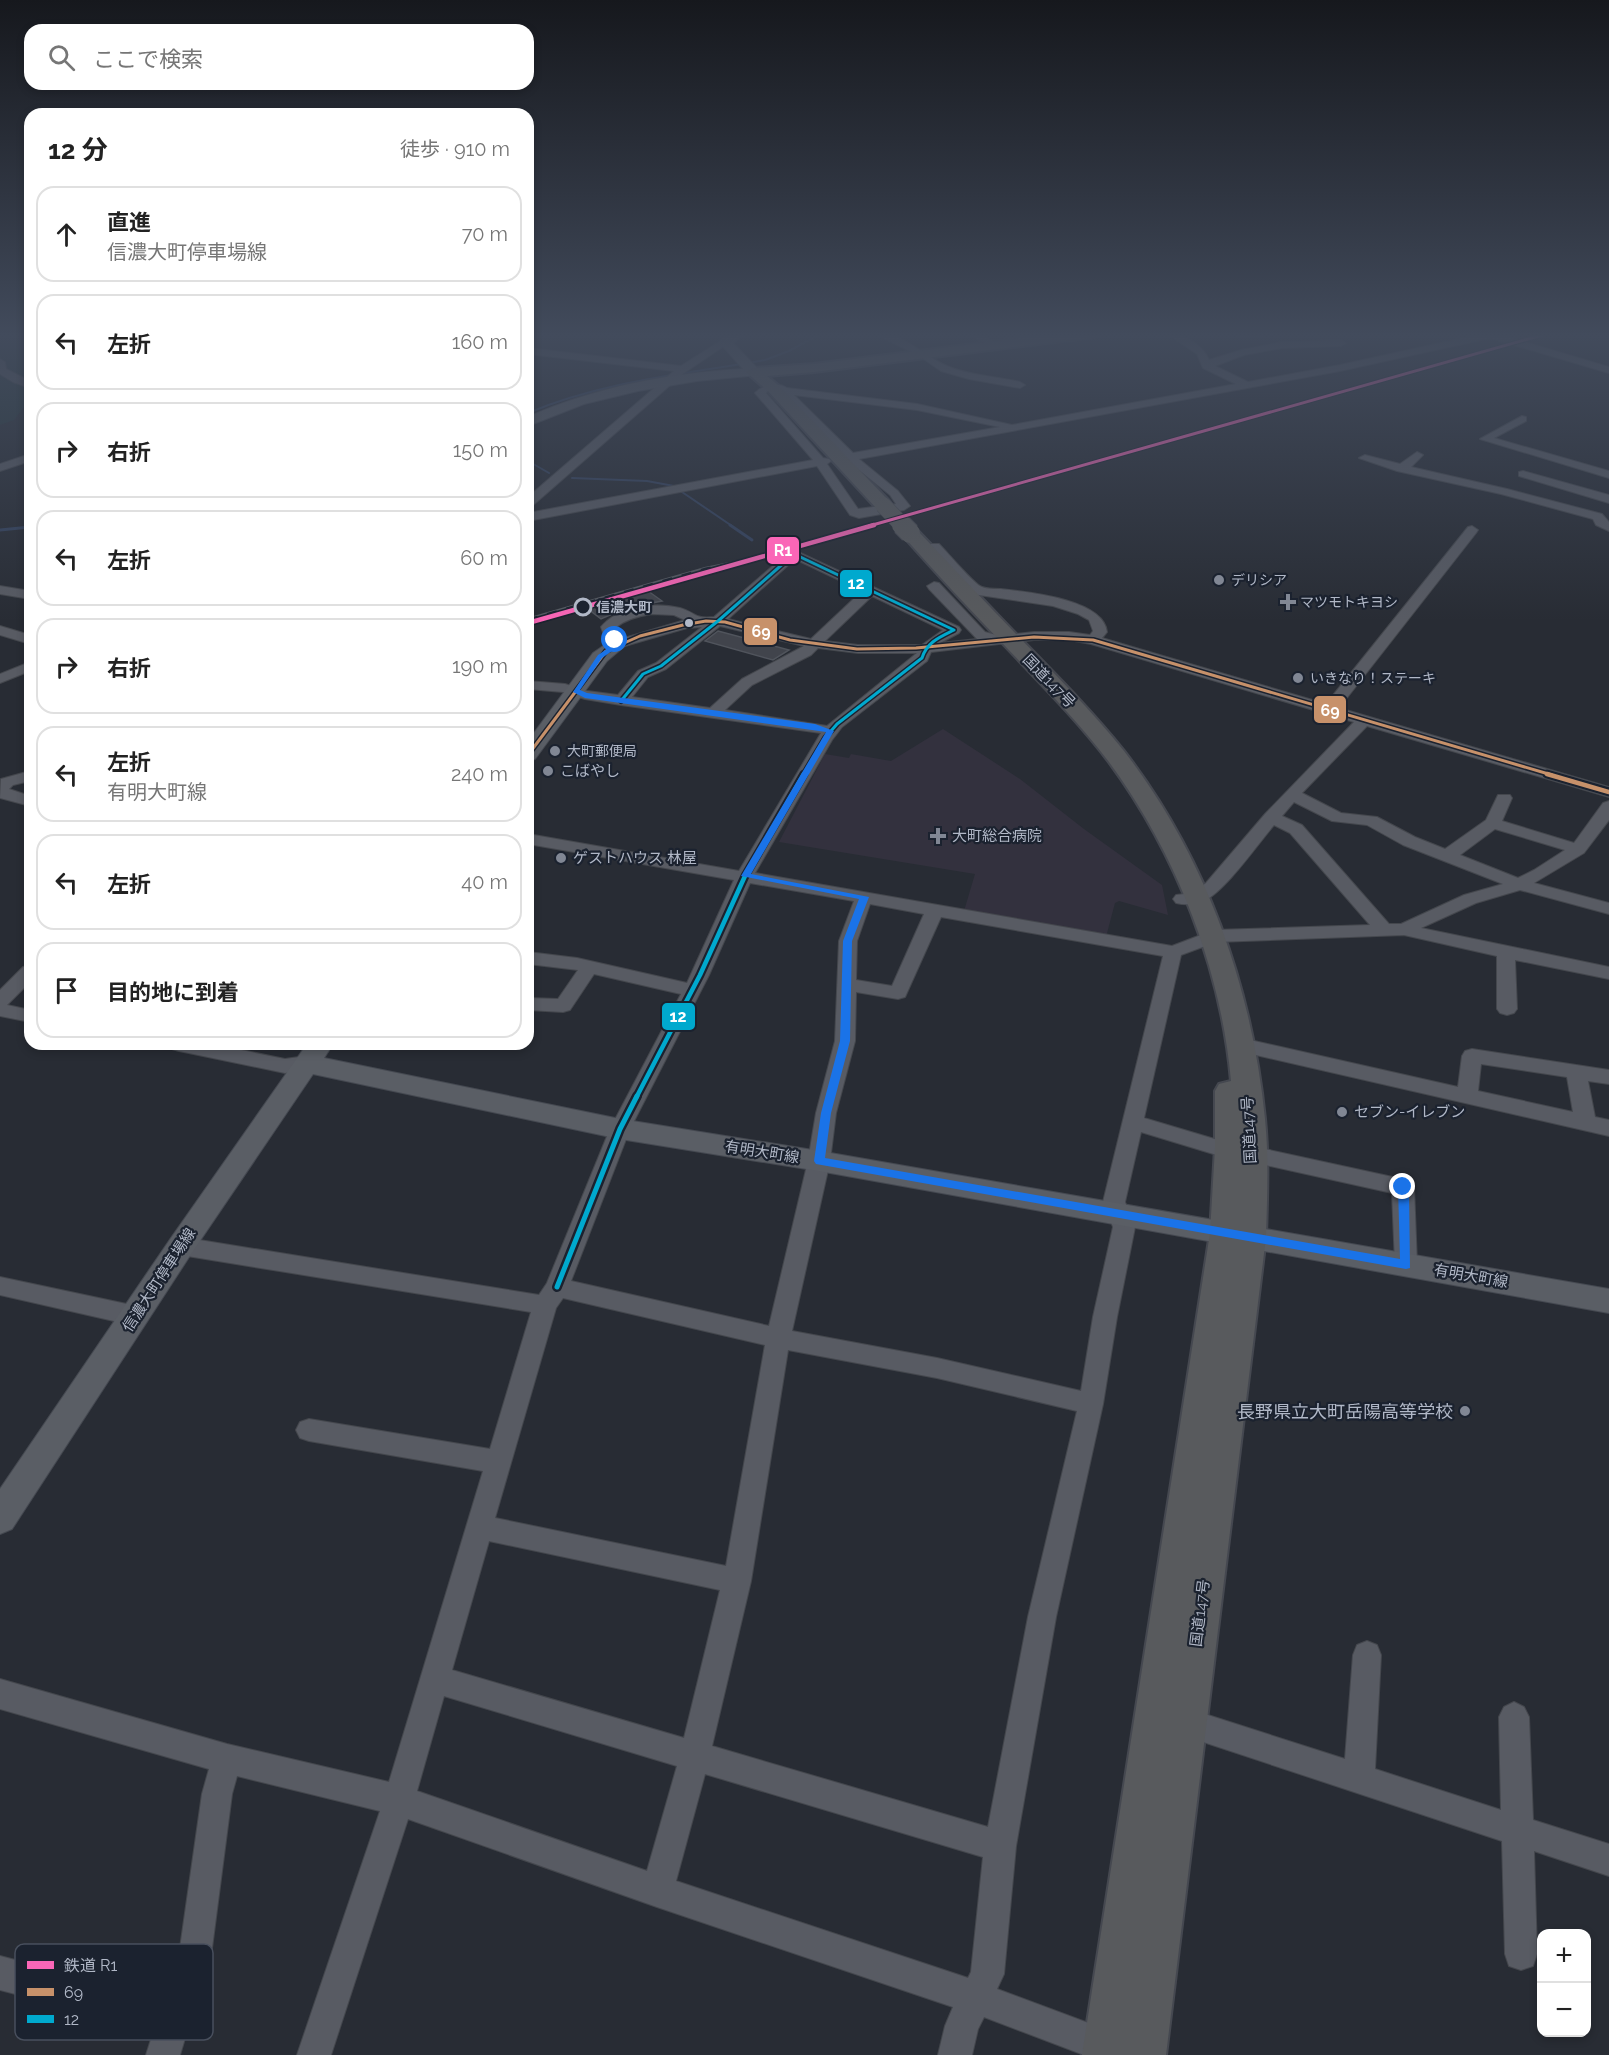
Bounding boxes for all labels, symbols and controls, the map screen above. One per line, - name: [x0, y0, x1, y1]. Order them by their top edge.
- search box: [24, 24, 534, 90]
- icon: search: [45, 41, 78, 74]
- text: ここで検索: [93, 46, 203, 72]
- text: 12 分: [48, 135, 108, 165]
- text: 徒歩 · 910 m: [400, 137, 510, 161]
- text: 直進: [107, 209, 151, 235]
- icon: ahead: [50, 218, 83, 251]
- text: 70 m: [462, 222, 508, 246]
- text: 信濃大町停車場線: [107, 240, 267, 264]
- icon: left: [50, 326, 83, 359]
- text: 160 m: [452, 330, 508, 354]
- text: 左折: [107, 331, 151, 357]
- icon: right: [50, 434, 83, 467]
- text: 150 m: [453, 438, 508, 462]
- text: 右折: [107, 439, 151, 465]
- line badge: R1: [766, 536, 800, 565]
- text: R1: [774, 541, 792, 560]
- icon: left: [50, 542, 83, 575]
- text: 60 m: [460, 546, 508, 570]
- text: 左折: [107, 547, 151, 573]
- line badge: 12: [839, 569, 873, 598]
- place label: デリシア: [1231, 572, 1287, 588]
- marker: デリシア: [1212, 573, 1226, 587]
- text: 12: [848, 574, 864, 593]
- place label: マツモトキヨシ: [1300, 594, 1398, 610]
- marker: マツモトキヨシ: [1281, 595, 1295, 609]
- marker: 信濃大町: [574, 598, 592, 616]
- place label: 信濃大町: [596, 599, 652, 615]
- unlabelled marker: [683, 617, 695, 629]
- line badge: 69: [743, 617, 778, 646]
- text: 69: [751, 622, 771, 641]
- route start: [601, 626, 627, 652]
- icon: right: [50, 650, 83, 683]
- street label: 国道147号: [1019, 650, 1079, 712]
- text: 190 m: [452, 654, 508, 678]
- text: 右折: [107, 655, 151, 681]
- place label: いきなり！ステーキ: [1310, 670, 1436, 686]
- marker: いきなり！ステーキ: [1291, 671, 1305, 685]
- line badge: 69: [1313, 695, 1347, 724]
- text: 69: [1320, 701, 1340, 720]
- place label: 大町郵便局: [567, 743, 637, 759]
- marker: 大町郵便局: [548, 744, 562, 758]
- text: 左折: [107, 749, 151, 775]
- icon: left: [50, 758, 83, 791]
- text: 240 m: [451, 762, 508, 786]
- place label: こばやし: [560, 762, 620, 780]
- marker: こばやし: [541, 764, 555, 778]
- text: 有明大町線: [107, 780, 207, 804]
- marker: 大町総合病院: [929, 827, 947, 845]
- place label: 大町総合病院: [952, 827, 1042, 845]
- place label: ゲストハウス 林屋: [573, 849, 697, 867]
- marker: ゲストハウス 林屋: [554, 851, 568, 865]
- icon: left: [50, 866, 83, 899]
- text: 40 m: [461, 870, 508, 894]
- text: 左折: [107, 871, 151, 897]
- icon: arrive: [50, 974, 83, 1007]
- text: 目的地に到着: [107, 979, 239, 1005]
- line badge: 12: [661, 1002, 696, 1031]
- text: 12: [670, 1007, 686, 1026]
- street label: 国道147号: [1238, 1096, 1260, 1164]
- place label: セブン-イレブン: [1354, 1103, 1465, 1121]
- marker: セブン-イレブン: [1335, 1105, 1349, 1119]
- street label: 有明大町線: [724, 1137, 800, 1167]
- route end: [1389, 1173, 1415, 1199]
- street label: 信濃大町停車場線: [119, 1225, 199, 1335]
- street label: 有明大町線: [1432, 1261, 1510, 1291]
- place label: 長野県立大町岳陽高等学校: [1237, 1401, 1453, 1422]
- marker: 長野県立大町岳陽高等学校: [1458, 1404, 1472, 1418]
- street label: 国道147号: [1187, 1578, 1213, 1648]
- map controls: [1537, 1929, 1591, 2037]
- button: +: [1537, 1929, 1591, 1983]
- legend: [15, 1944, 213, 2040]
- text: 鉄道 R1: [64, 1956, 118, 1975]
- text: 69: [64, 1983, 83, 2002]
- button: −: [1537, 1983, 1591, 2037]
- text: 12: [64, 2010, 79, 2029]

